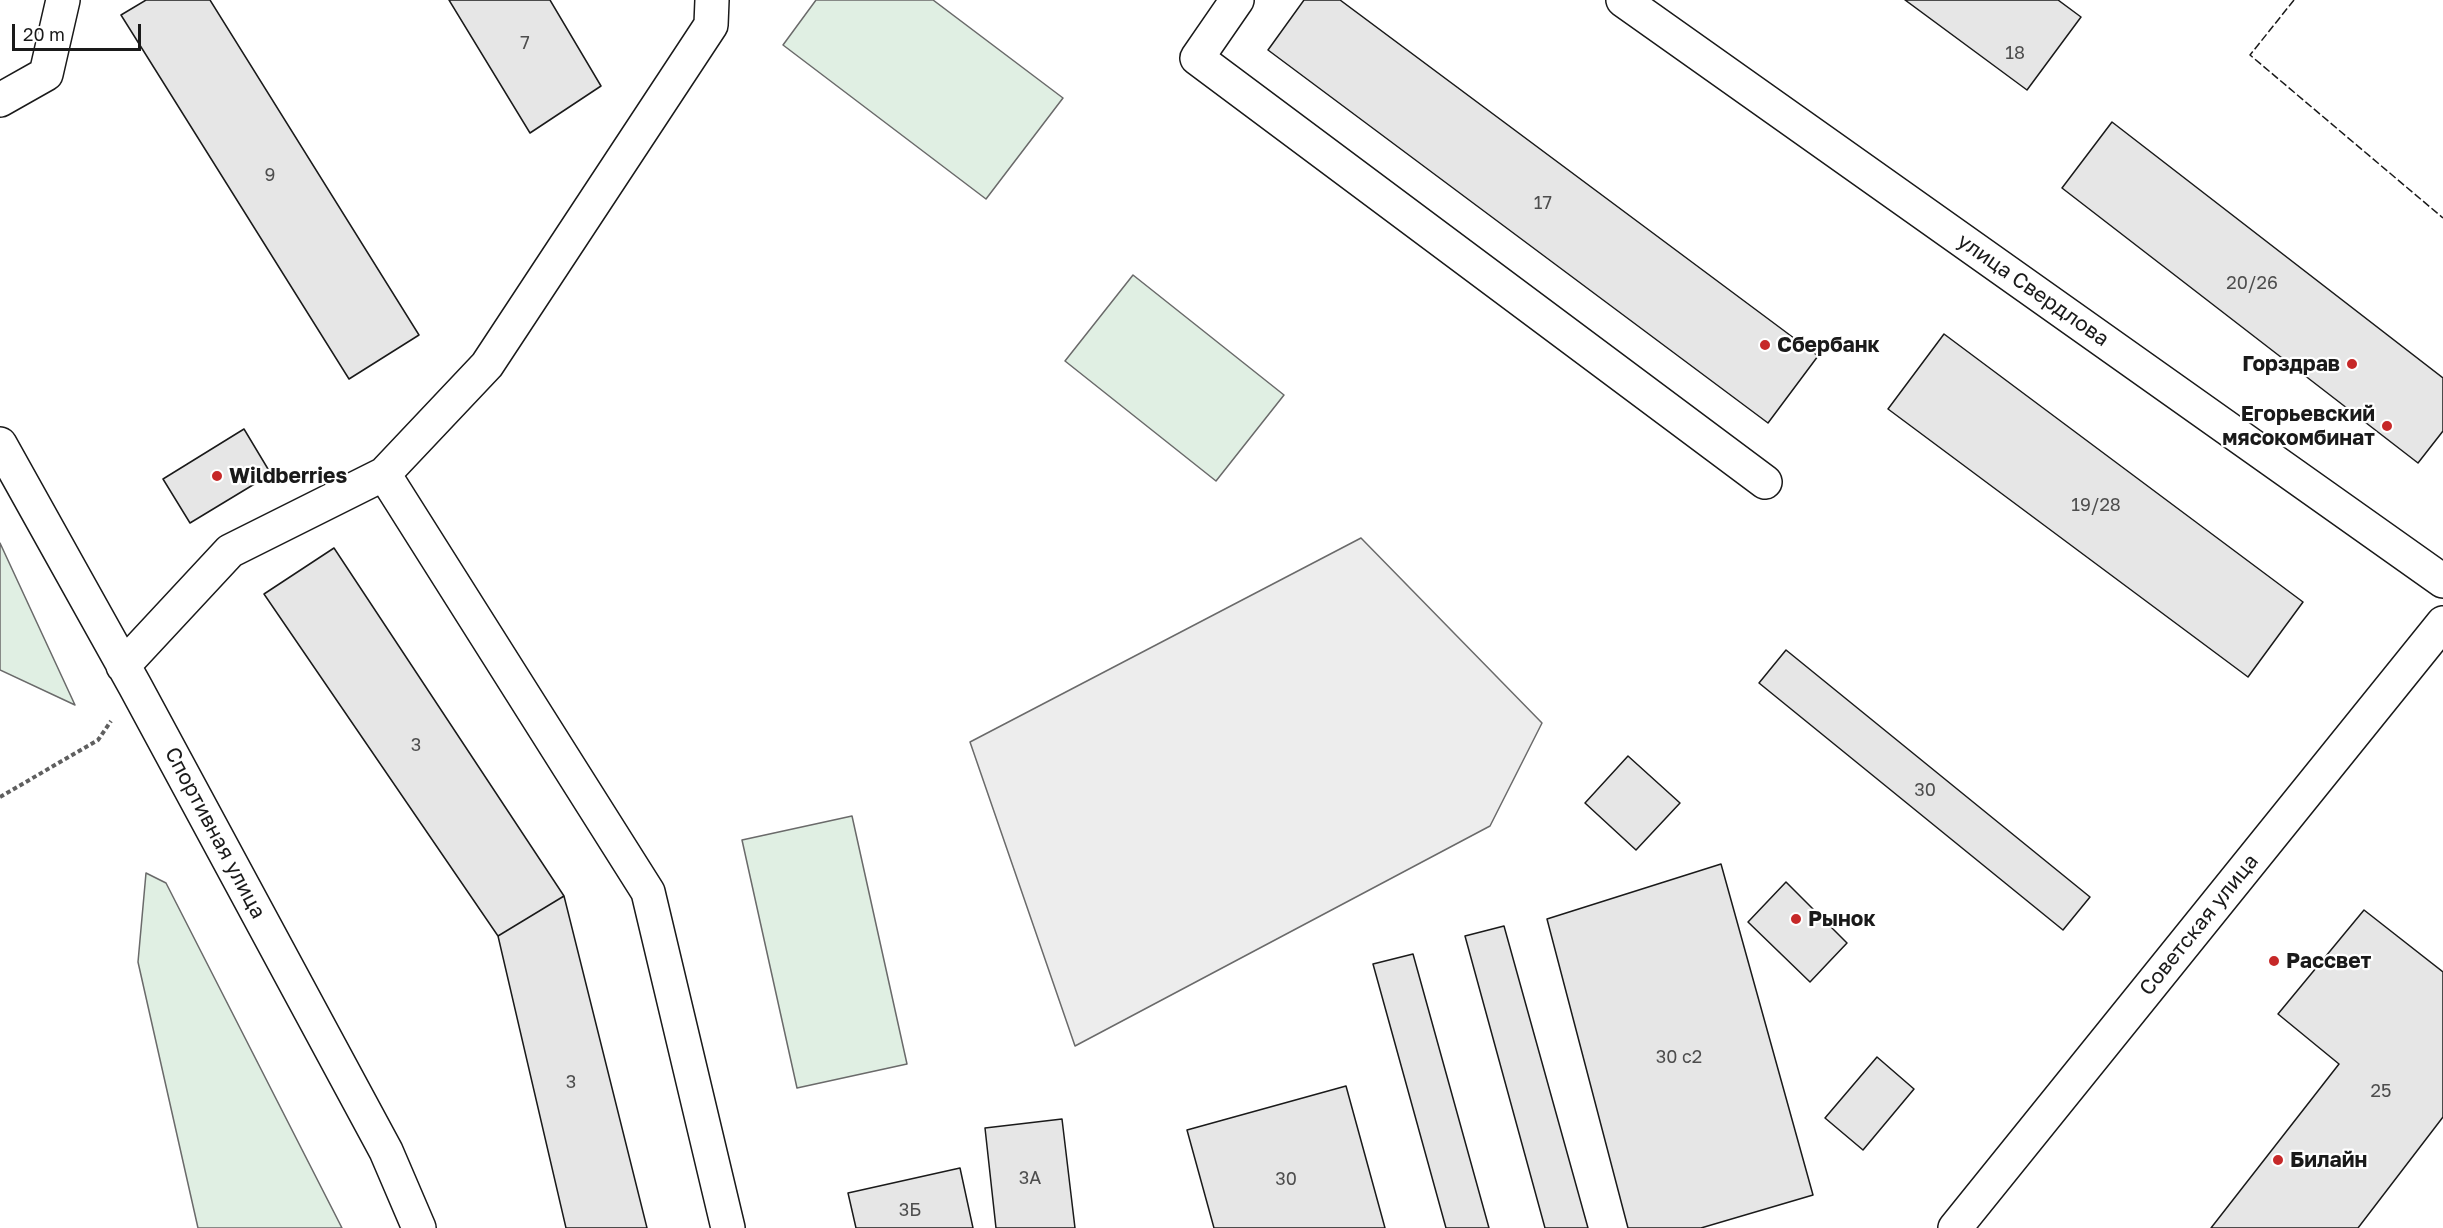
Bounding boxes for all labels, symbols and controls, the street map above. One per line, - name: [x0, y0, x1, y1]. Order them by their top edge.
- scale bar: [15, 12, 144, 50]
- text: 20 m: [23, 23, 65, 45]
- house number: 7: [520, 32, 530, 54]
- house number: 18: [2005, 42, 2025, 64]
- house number: 9: [265, 164, 275, 186]
- house number: 17: [1534, 192, 1552, 214]
- street label: улица Свердлова: [1952, 228, 2114, 352]
- house number: 20/26: [2226, 272, 2278, 294]
- place label: Сбербанк: [1777, 332, 1880, 358]
- marker: Сбербанк: [1758, 338, 1772, 352]
- place label: Горздрав: [2242, 351, 2340, 377]
- marker: Горздрав: [2345, 357, 2359, 371]
- place label: Егорьевский мясокомбинат: [2222, 401, 2375, 451]
- marker: Егорьевский мясокомбинат: [2380, 419, 2394, 433]
- place label: Wildberries: [229, 463, 347, 489]
- marker: Wildberries: [210, 469, 224, 483]
- house number: 19/28: [2071, 494, 2121, 516]
- house number: 3: [411, 734, 421, 756]
- street label: Спортивная улица: [159, 743, 271, 923]
- house number: 30: [1914, 779, 1936, 801]
- street label: Советская улица: [2134, 849, 2264, 1001]
- place label: Рынок: [1808, 906, 1876, 932]
- marker: Рынок: [1789, 912, 1803, 926]
- place label: Рассвет: [2286, 948, 2371, 974]
- marker: Рассвет: [2267, 954, 2281, 968]
- house number: 30 c2: [1656, 1046, 1702, 1068]
- house number: 3: [566, 1071, 576, 1093]
- house number: 25: [2371, 1080, 2391, 1102]
- place label: Билайн: [2290, 1147, 2367, 1173]
- marker: Билайн: [2271, 1153, 2285, 1167]
- house number: 3А: [1019, 1167, 1041, 1189]
- house number: 30: [1275, 1168, 1297, 1190]
- house number: 3Б: [899, 1199, 921, 1221]

